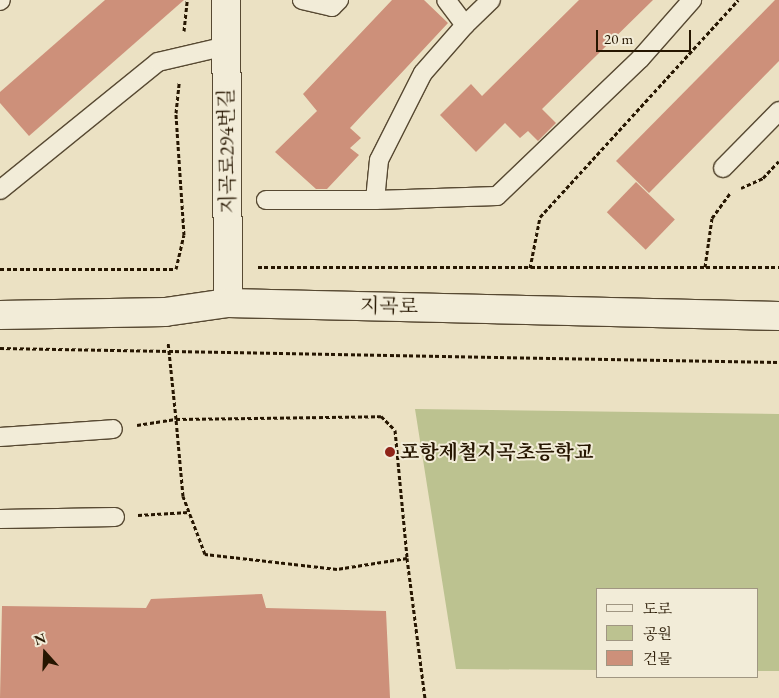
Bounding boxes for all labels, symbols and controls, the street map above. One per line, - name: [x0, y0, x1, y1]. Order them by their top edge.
- scale bar: [599, 20, 694, 52]
- text: 20 m: [604, 29, 633, 48]
- street label: 지곡로294번길: [214, 88, 240, 214]
- street label: 지곡로: [360, 293, 418, 319]
- place label: 포항제철지곡초등학교: [400, 440, 593, 464]
- marker: 포항제철지곡초등학교: [384, 446, 396, 458]
- legend: [596, 588, 759, 678]
- text: 도로: [643, 599, 672, 618]
- text: 공원: [643, 624, 672, 643]
- north arrow: [20, 628, 70, 678]
- text: N: [31, 629, 48, 649]
- text: 건물: [643, 649, 672, 668]

